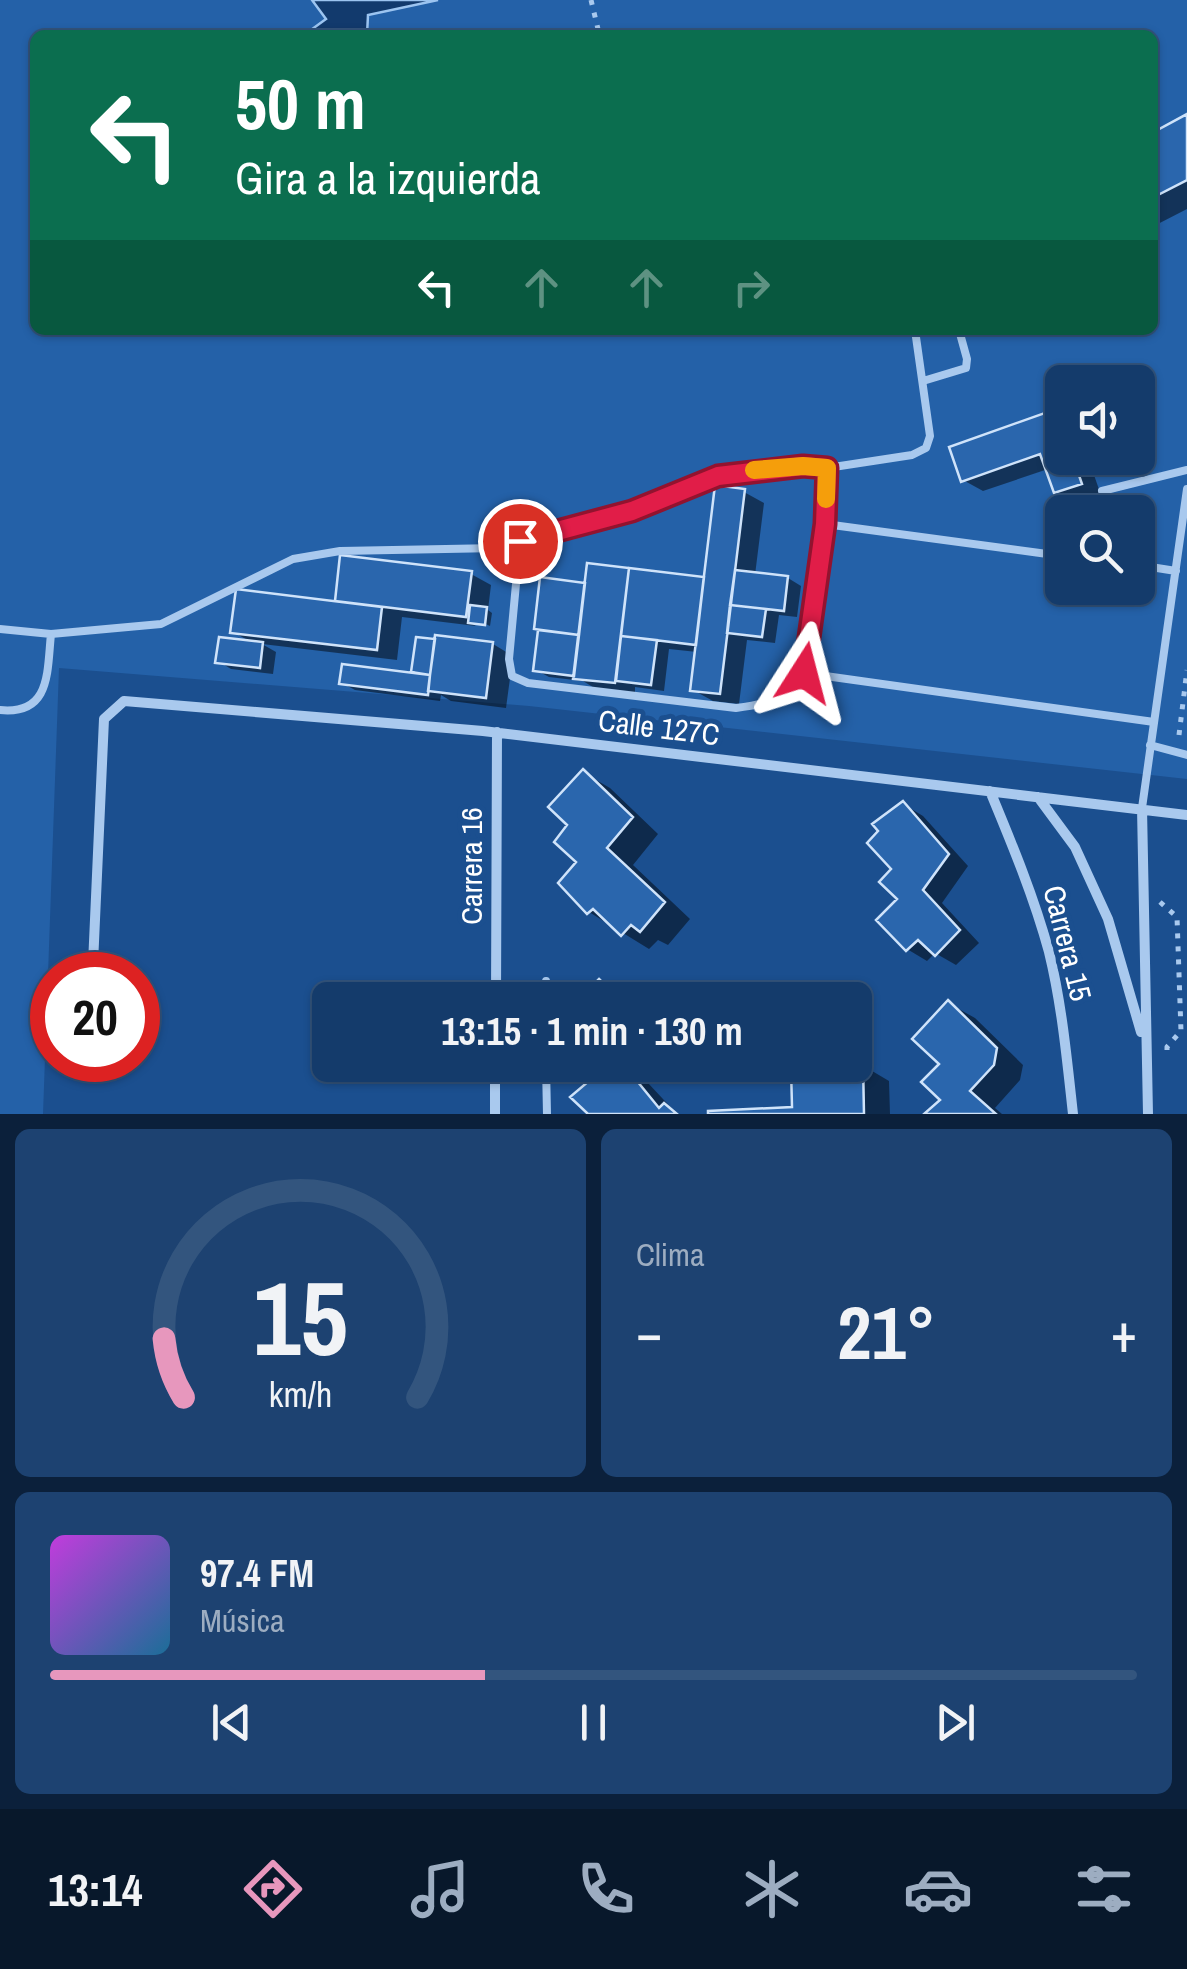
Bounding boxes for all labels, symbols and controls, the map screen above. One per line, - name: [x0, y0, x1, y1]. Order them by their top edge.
- text: 50 m: [235, 57, 366, 151]
- icon: left: [70, 70, 200, 200]
- text: Gira a la izquierda: [235, 147, 541, 208]
- icon: left: [409, 260, 464, 315]
- icon: ahead: [514, 260, 569, 315]
- icon: ahead: [619, 260, 674, 315]
- icon: right: [724, 260, 779, 315]
- map controls: [1045, 365, 1155, 605]
- button: sound: [1045, 365, 1155, 475]
- button: search: [1045, 495, 1155, 605]
- pin: [478, 499, 563, 584]
- icon: arrive: [493, 514, 548, 569]
- position arrow: [752, 621, 856, 725]
- street label: Calle 127C: [596, 700, 722, 754]
- street label: Carrera 16: [451, 807, 491, 925]
- street label: Carrera 15: [1034, 881, 1102, 1005]
- speed limit sign: 20: [30, 952, 160, 1082]
- text: 13:15 · 1 min · 130 m: [441, 1006, 743, 1057]
- text: Clima: [636, 1233, 705, 1276]
- text: 15: [253, 1247, 348, 1387]
- text: 21°: [837, 1281, 936, 1382]
- text: −: [636, 1295, 662, 1369]
- text: +: [1111, 1295, 1137, 1369]
- text: km/h: [269, 1370, 332, 1418]
- text: 97.4 FM: [200, 1548, 314, 1599]
- text: Música: [200, 1599, 285, 1642]
- icon: previous: [204, 1695, 259, 1750]
- icon: pause: [566, 1695, 621, 1750]
- icon: next: [928, 1695, 983, 1750]
- icon: directions: [238, 1854, 308, 1924]
- icon: music: [405, 1854, 475, 1924]
- icon: phone: [571, 1854, 641, 1924]
- icon: climate: [737, 1854, 807, 1924]
- icon: car: [903, 1854, 973, 1924]
- icon: filters: [1069, 1854, 1139, 1924]
- text: 13:14: [48, 1859, 142, 1920]

